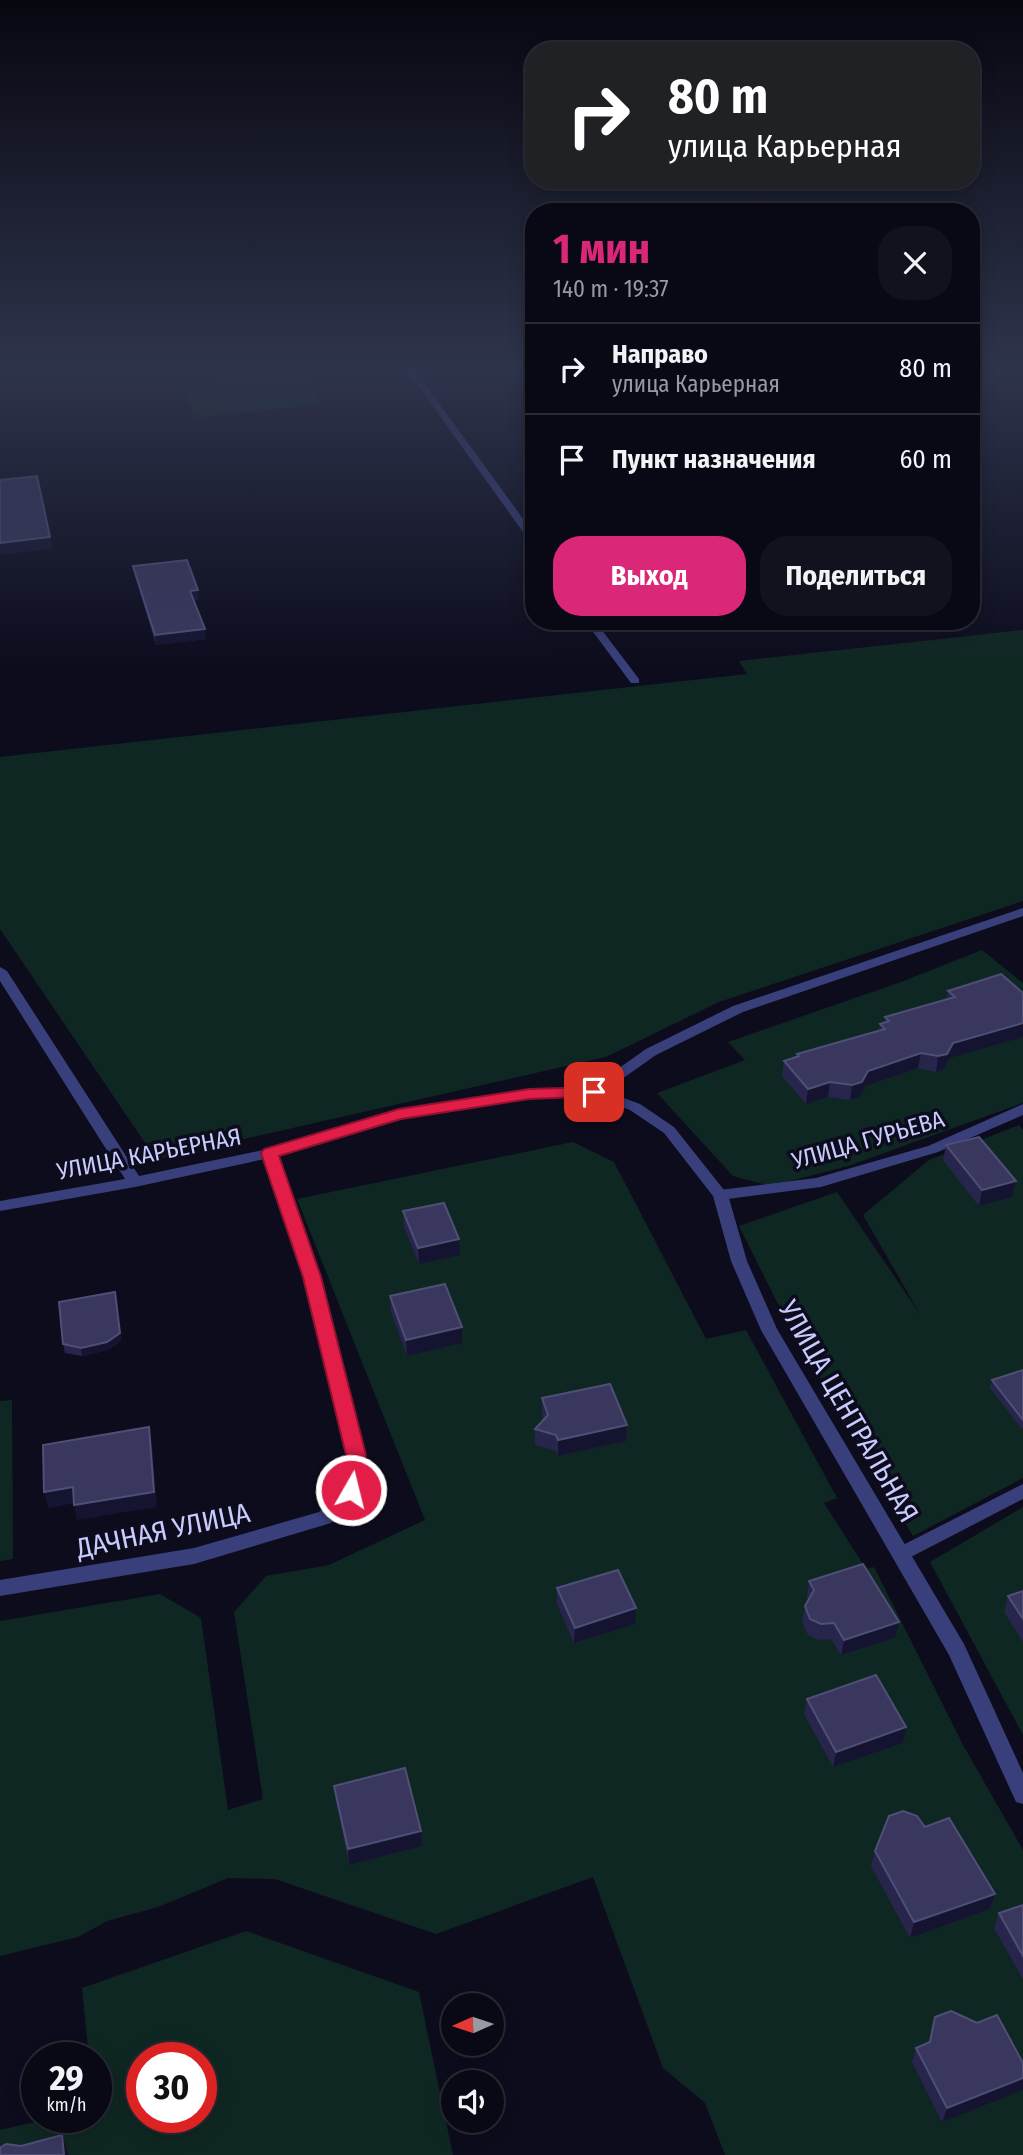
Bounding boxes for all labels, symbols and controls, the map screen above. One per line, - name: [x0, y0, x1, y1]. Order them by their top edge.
- text: 80 m: [668, 67, 768, 126]
- icon: right: [553, 70, 644, 161]
- text: улица Карьерная: [668, 127, 902, 165]
- text: 1 мин: [553, 224, 650, 274]
- button: close: [878, 226, 952, 300]
- text: 140 m · 19:37: [553, 275, 669, 303]
- text: Направо: [612, 339, 708, 370]
- icon: right: [553, 350, 591, 388]
- text: 80 m: [899, 353, 952, 384]
- text: улица Карьерная: [612, 370, 780, 398]
- icon: arrive: [553, 441, 591, 479]
- text: Пункт назначения: [612, 444, 816, 475]
- text: 60 m: [899, 444, 952, 475]
- button: Выход: [553, 536, 746, 616]
- button: Поделиться: [760, 536, 952, 616]
- pin: [564, 1062, 624, 1122]
- icon: arrive: [575, 1073, 613, 1111]
- street label: УЛИЦА ГУРЬЕВА: [788, 1105, 948, 1175]
- street label: УЛИЦА КАРЬЕРНАЯ: [53, 1122, 244, 1186]
- street label: УЛИЦА ЦЕНТРАЛЬНАЯ: [771, 1294, 925, 1528]
- position arrow: [314, 1453, 388, 1527]
- street label: ДАЧНАЯ УЛИЦА: [72, 1496, 253, 1565]
- north arrow: [441, 1993, 504, 2056]
- map controls: [441, 1993, 504, 2133]
- speed limit sign: 30: [126, 2042, 217, 2133]
- text: 29: [49, 2057, 84, 2099]
- button: sound: [441, 2070, 504, 2133]
- text: km/h: [46, 2094, 87, 2116]

